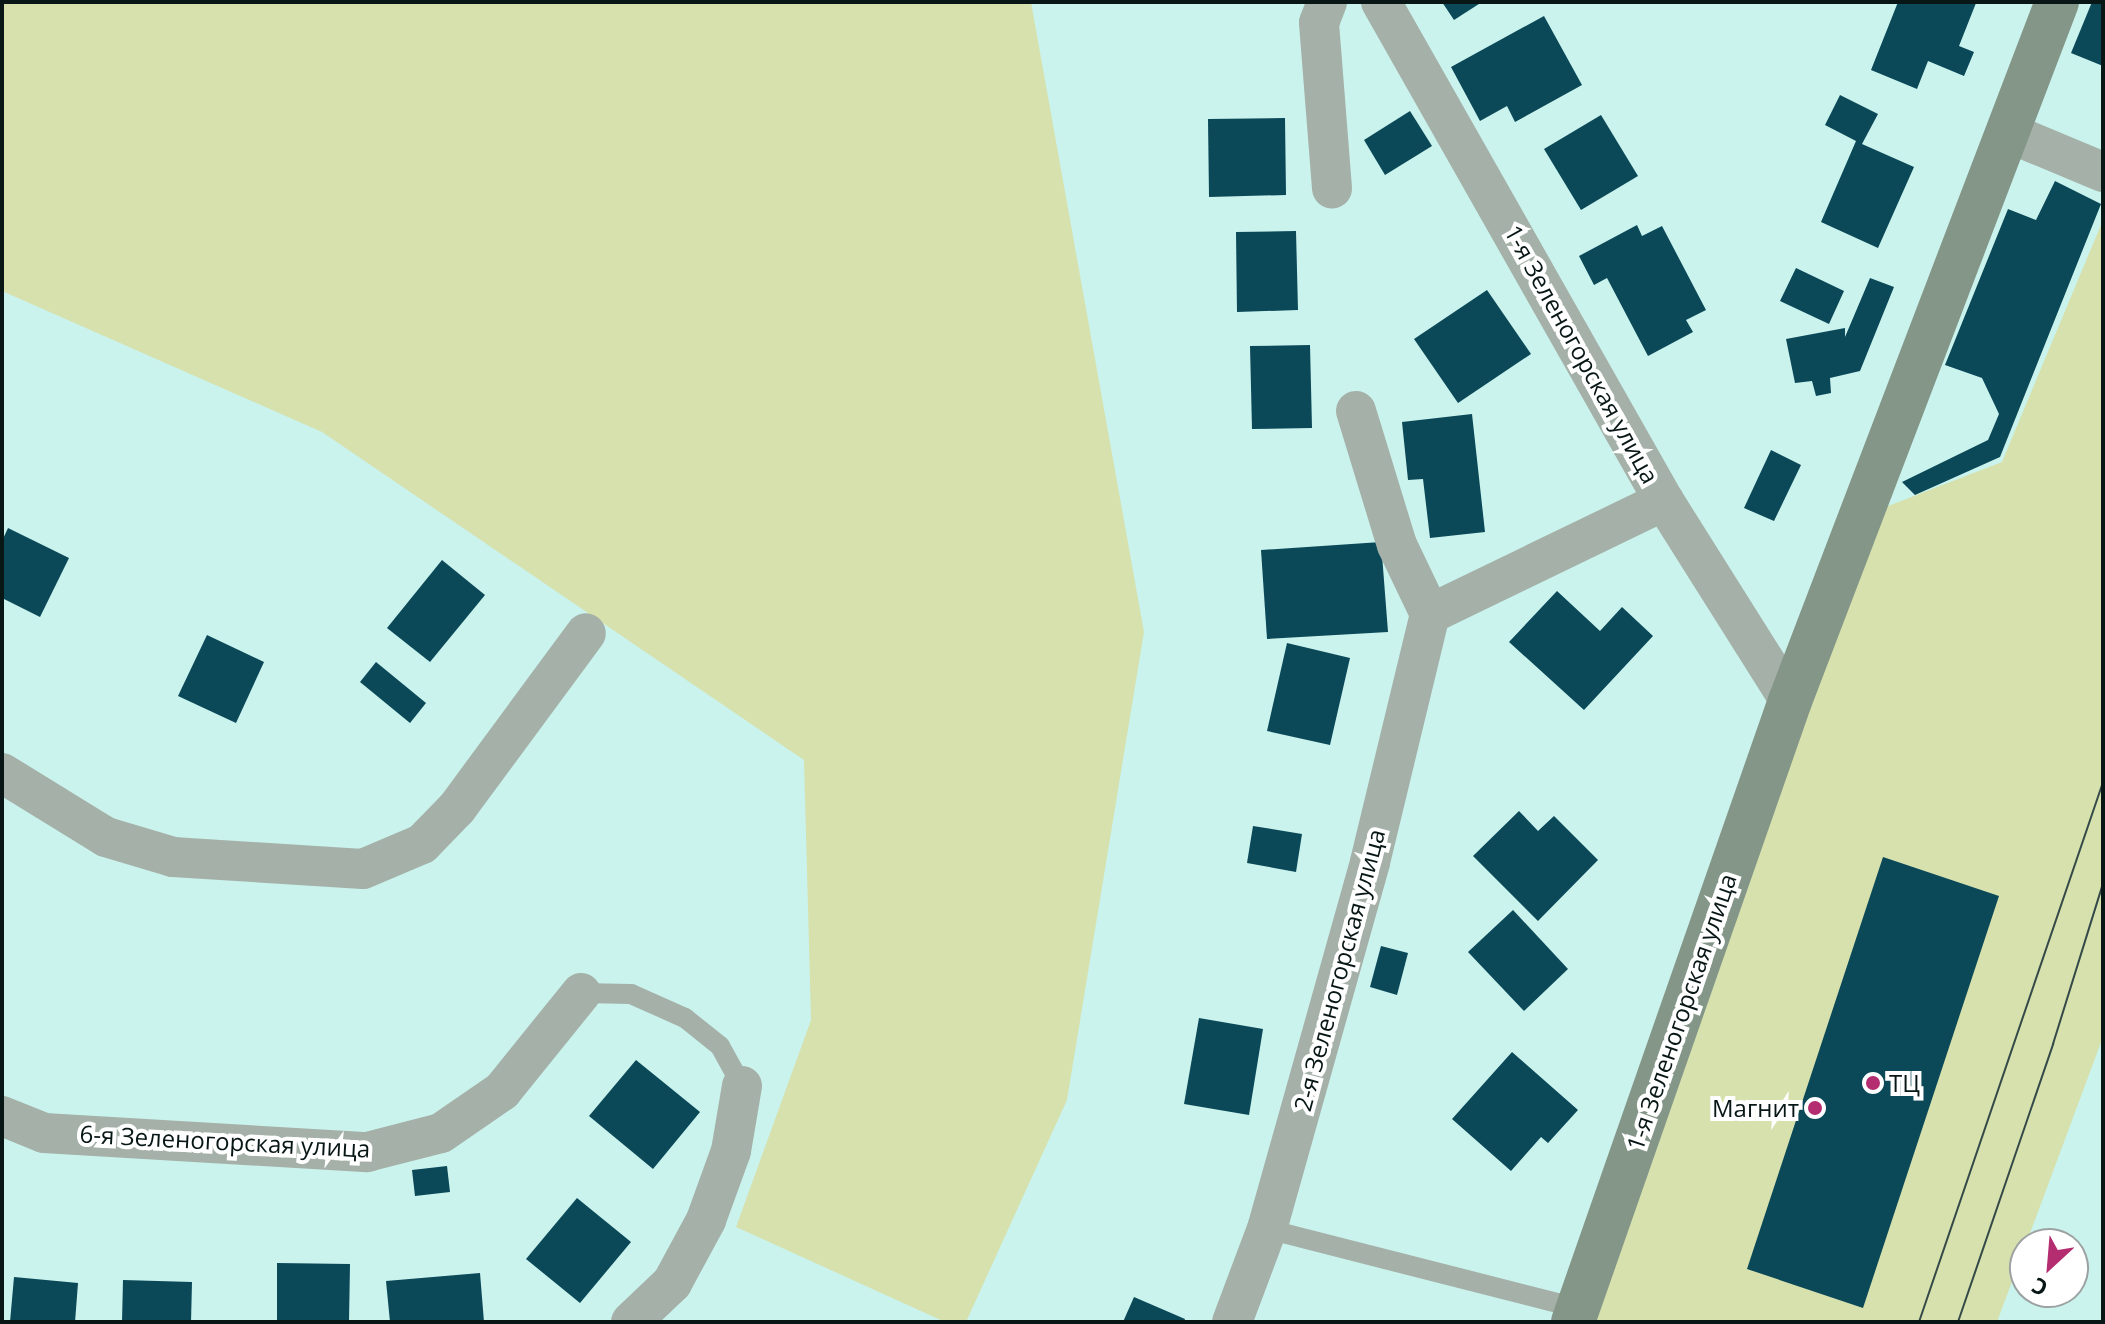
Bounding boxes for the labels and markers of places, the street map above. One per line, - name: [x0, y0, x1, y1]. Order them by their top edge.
- place label: ТЦ: [1889, 1069, 1920, 1097]
- marker: ТЦ: [1864, 1074, 1882, 1092]
- place label: Магнит: [1712, 1094, 1799, 1122]
- marker: Магнит: [1806, 1099, 1824, 1117]

